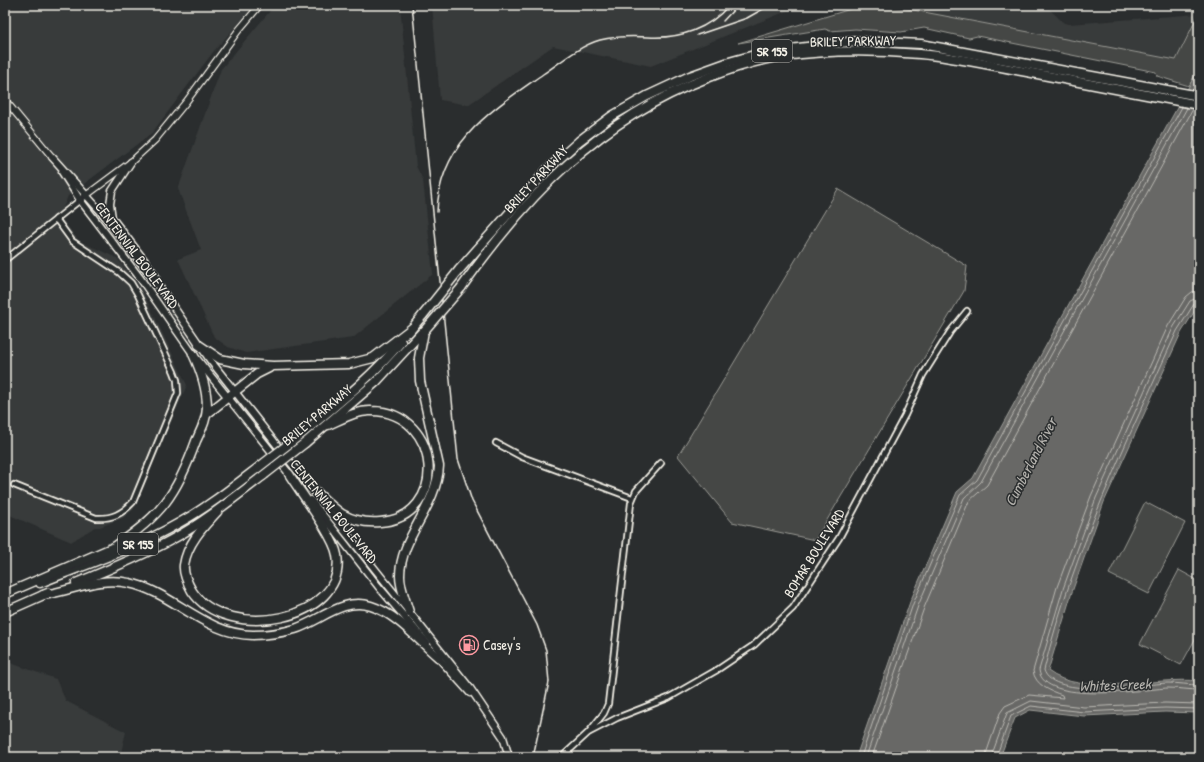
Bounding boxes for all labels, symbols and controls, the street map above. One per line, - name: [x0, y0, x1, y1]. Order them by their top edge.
- street label: BRILEY PARKWAY: [810, 30, 897, 51]
- road number: SR 155: [752, 40, 792, 62]
- street label: BRILEY PARKWAY: [499, 140, 573, 217]
- street label: CENTENNIAL BOULEVARD: [91, 197, 184, 312]
- street label: BRILEY PARKWAY: [277, 379, 357, 450]
- water label: Cumberland River: [999, 412, 1063, 509]
- street label: CENTENNIAL BOULEVARD: [286, 455, 383, 567]
- street label: BOMAR BOULEVARD: [779, 504, 849, 601]
- road number: SR 155: [118, 533, 158, 555]
- fuel station icon: Casey's: [458, 634, 480, 656]
- place label: Casey's: [483, 635, 521, 655]
- water label: Whites Creek: [1079, 673, 1153, 696]

